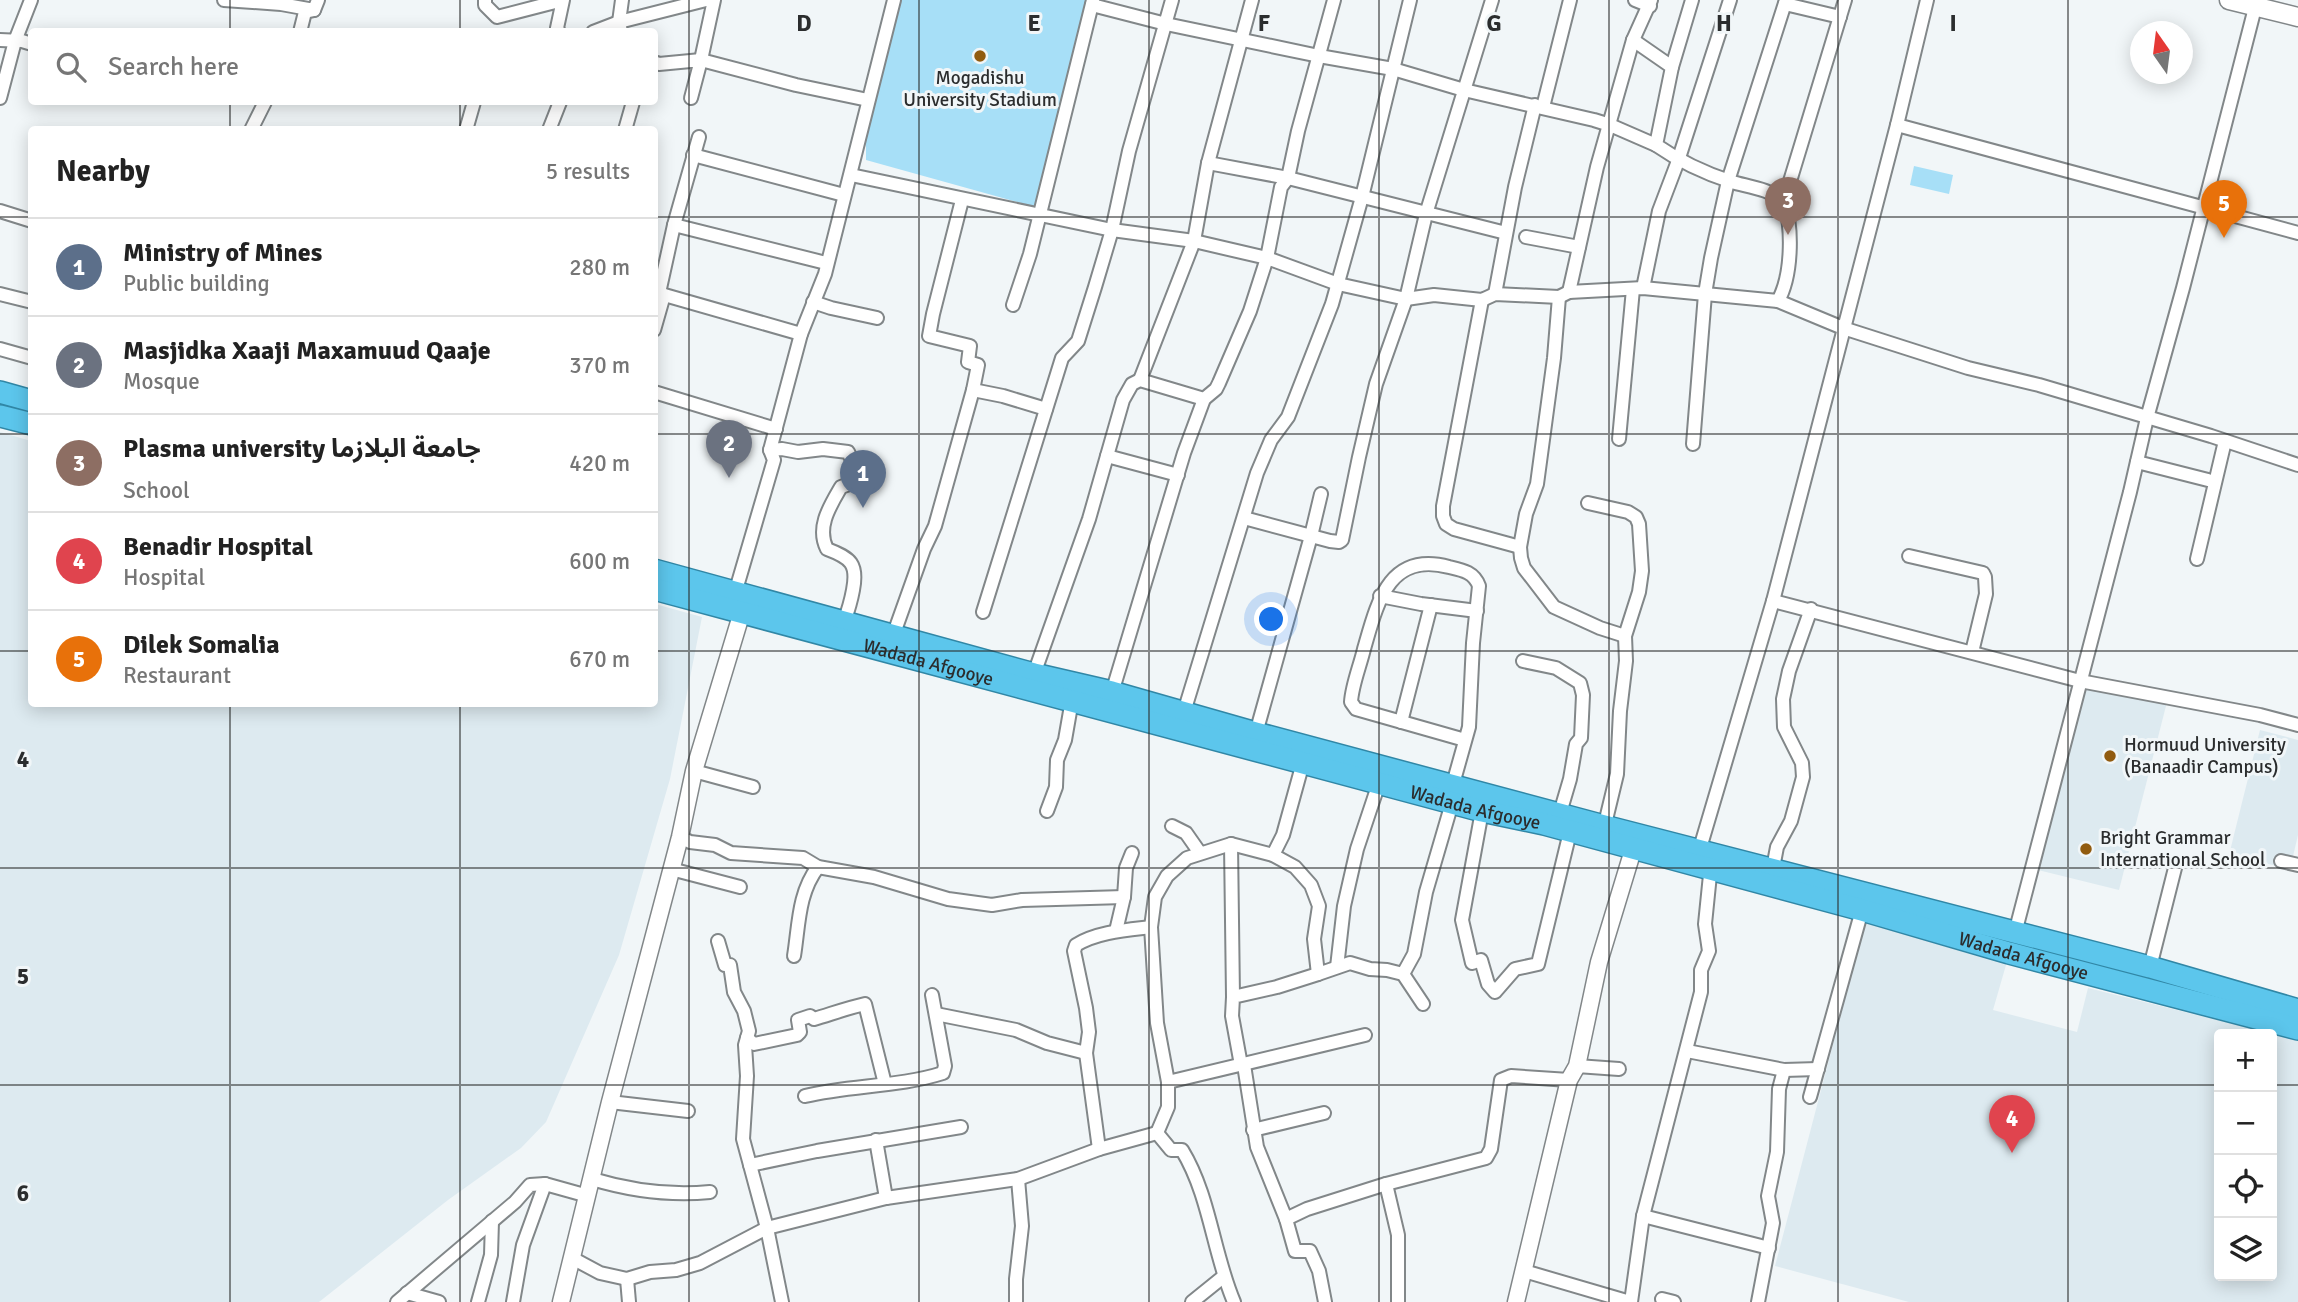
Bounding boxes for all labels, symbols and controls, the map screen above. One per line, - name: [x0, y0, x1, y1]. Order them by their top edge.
- text: D: [796, 9, 812, 38]
- text: E: [1027, 9, 1041, 38]
- text: F: [1258, 9, 1270, 38]
- text: G: [1486, 9, 1502, 38]
- text: H: [1716, 9, 1732, 38]
- text: I: [1949, 9, 1957, 38]
- north arrow: [2130, 21, 2193, 84]
- search box: [28, 28, 658, 105]
- icon: search: [52, 48, 90, 86]
- marker: Mogadishu University Stadium: [972, 48, 988, 64]
- text: Search here: [108, 51, 239, 83]
- place label: Mogadishu University Stadium: [903, 66, 1057, 112]
- text: Nearby: [56, 153, 150, 190]
- text: 5 results: [546, 157, 630, 186]
- pin: 3: [1765, 177, 1811, 235]
- pin: 5: [2201, 180, 2247, 238]
- text: Ministry of Mines: [123, 237, 322, 269]
- text: 1: [73, 253, 85, 282]
- text: 280 m: [569, 253, 630, 282]
- text: Public building: [123, 269, 270, 298]
- text: Masjidka Xaaji Maxamuud Qaaje: [123, 335, 491, 367]
- text: 2: [73, 351, 85, 380]
- text: 370 m: [569, 351, 630, 380]
- text: Mosque: [123, 367, 200, 396]
- pin: 2: [706, 420, 752, 478]
- text: Plasma university جامعة البلازما: [123, 433, 481, 465]
- text: 3: [73, 449, 85, 478]
- text: 420 m: [569, 449, 630, 478]
- pin: 1: [840, 450, 886, 508]
- text: School: [123, 476, 190, 505]
- text: Benadir Hospital: [123, 531, 313, 563]
- text: 4: [73, 547, 85, 576]
- text: 600 m: [569, 547, 630, 576]
- text: Hospital: [123, 563, 205, 592]
- your location: [1254, 602, 1288, 636]
- text: Dilek Somalia: [123, 629, 280, 661]
- street label: Wadada Afgooye: [861, 634, 996, 691]
- text: 5: [73, 645, 85, 674]
- text: 670 m: [569, 645, 630, 674]
- text: Restaurant: [123, 661, 231, 690]
- place label: Hormuud University (Banaadir Campus): [2124, 733, 2286, 779]
- text: 4: [17, 745, 29, 774]
- marker: Hormuud University (Banaadir Campus): [2102, 748, 2118, 764]
- street label: Wadada Afgooye: [1407, 780, 1543, 835]
- place label: Bright Grammar International School: [2100, 826, 2266, 872]
- marker: Bright Grammar International School: [2078, 841, 2094, 857]
- street label: Wadada Afgooye: [1956, 927, 2091, 985]
- text: 5: [17, 962, 29, 991]
- map controls: [2214, 1029, 2277, 1281]
- button: +: [2214, 1029, 2277, 1092]
- button: −: [2214, 1092, 2277, 1155]
- pin: 4: [1989, 1095, 2035, 1153]
- button: locate: [2214, 1155, 2277, 1218]
- text: 6: [17, 1179, 29, 1208]
- button: layers: [2214, 1218, 2277, 1281]

